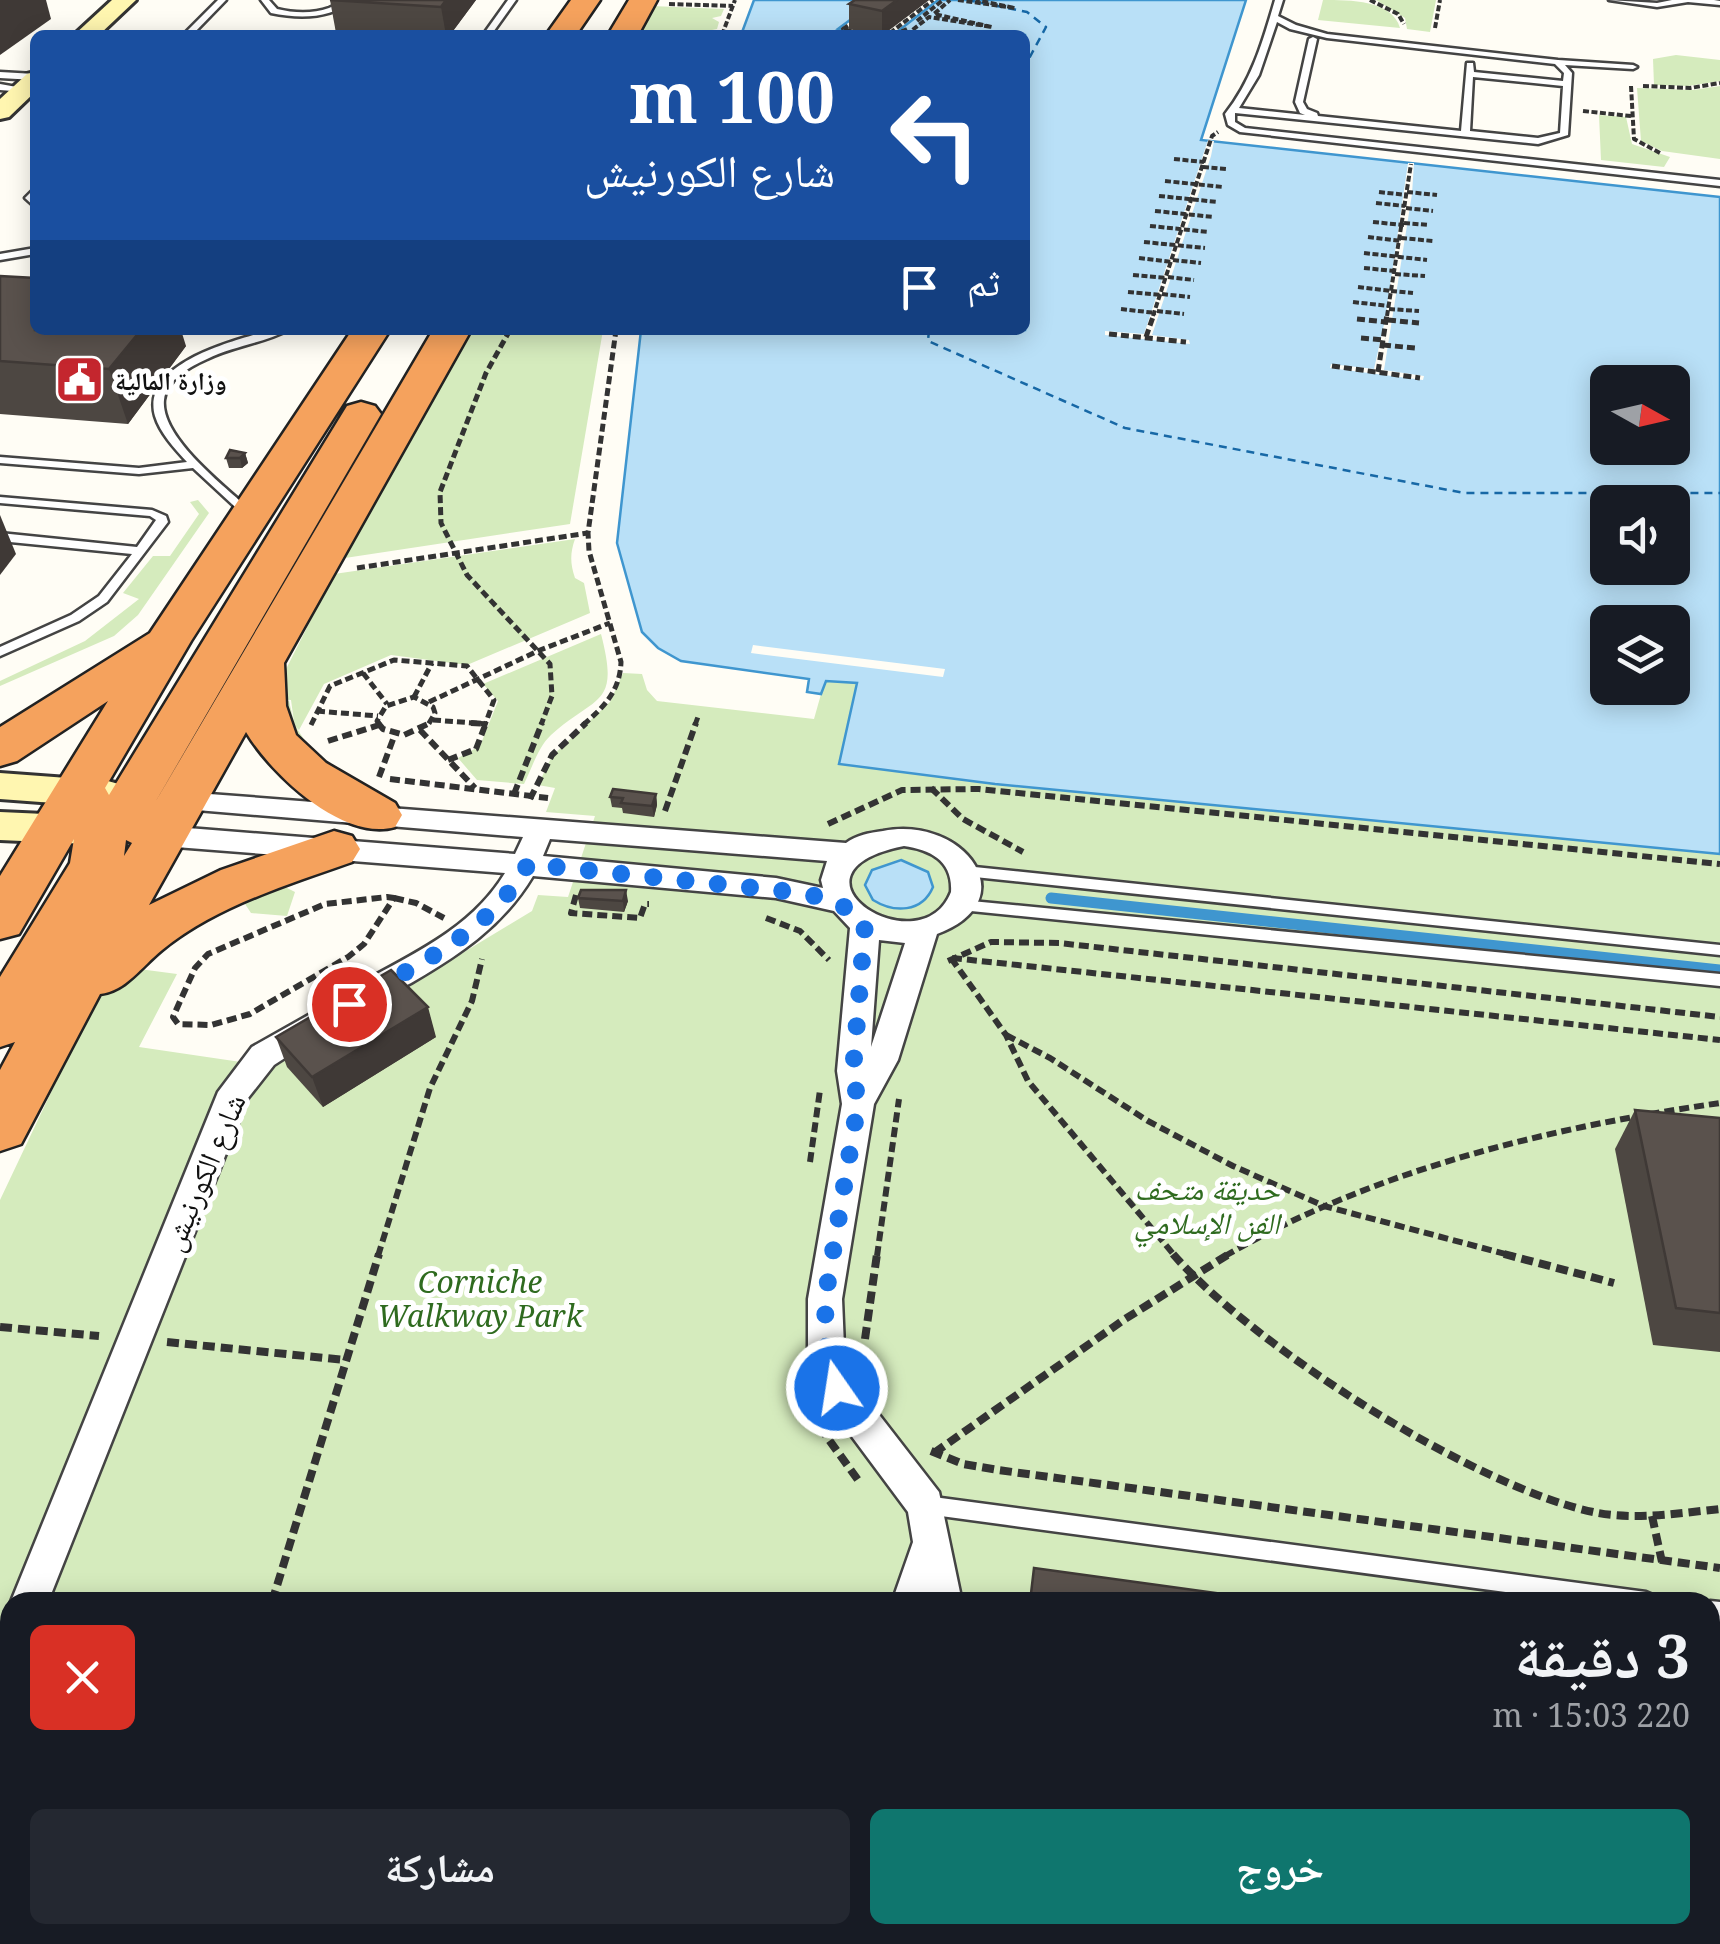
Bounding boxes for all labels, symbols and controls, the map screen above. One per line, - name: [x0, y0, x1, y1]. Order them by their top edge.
- text: 100 m: [629, 48, 835, 144]
- icon: left: [870, 70, 1000, 200]
- text: شارع الكورنيش: [584, 139, 835, 200]
- text: ثم: [967, 255, 1000, 307]
- icon: arrive: [892, 260, 947, 315]
- public building icon: وزارة المالية: [54, 354, 106, 406]
- place label: وزارة المالية: [115, 363, 227, 397]
- north arrow: [1590, 365, 1690, 465]
- map controls: [1590, 365, 1690, 705]
- button: sound: [1590, 485, 1690, 585]
- button: layers: [1590, 605, 1690, 705]
- pin: [307, 962, 392, 1047]
- icon: arrive: [322, 977, 377, 1032]
- street label: شارع الكورنيش: [151, 1087, 255, 1257]
- park label: حديقة متحف الفن الإسلامي: [1134, 1168, 1283, 1247]
- park label: Corniche Walkway Park: [377, 1261, 584, 1336]
- position arrow: [785, 1336, 889, 1440]
- text: 3 دقيقة: [1514, 1614, 1690, 1696]
- button: close: [30, 1625, 135, 1730]
- text: 220 m · 15:03: [1492, 1693, 1690, 1736]
- button: مشاركة: [30, 1809, 850, 1924]
- button: خروج: [870, 1809, 1690, 1924]

